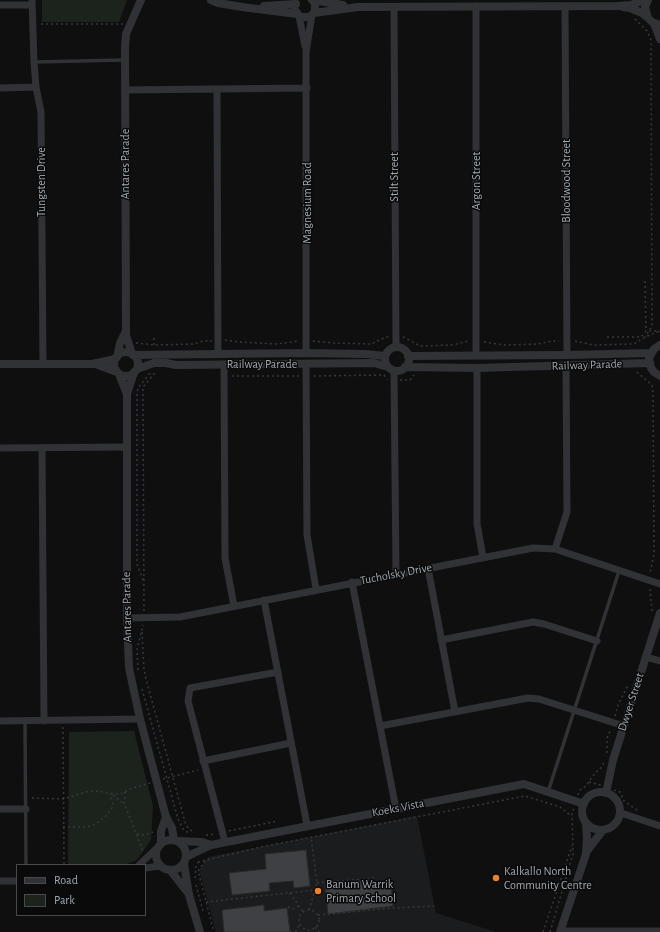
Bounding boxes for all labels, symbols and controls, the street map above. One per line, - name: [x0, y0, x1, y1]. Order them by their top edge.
- street label: Antares Parade: [118, 129, 132, 199]
- street label: Bloodwood Street: [559, 139, 573, 223]
- street label: Tungsten Drive: [34, 147, 48, 217]
- street label: Stilt Street: [387, 152, 401, 202]
- street label: Argon Street: [469, 152, 483, 210]
- street label: Magnesium Road: [300, 162, 314, 244]
- street label: Railway Parade: [227, 357, 297, 371]
- street label: Railway Parade: [551, 357, 623, 373]
- street label: Tucholsky Drive: [359, 560, 433, 588]
- street label: Antares Parade: [119, 572, 135, 642]
- street label: Dwyer Street: [615, 671, 647, 733]
- street label: Koeks Vista: [371, 796, 425, 820]
- legend: [16, 864, 146, 916]
- place label: Kalkallo North Community Centre: [504, 864, 592, 892]
- marker: Kalkallo North Community Centre: [491, 873, 501, 883]
- text: Road: [54, 874, 78, 886]
- place label: Banum Warrik Primary School: [326, 877, 396, 905]
- marker: Banum Warrik Primary School: [313, 886, 323, 896]
- text: Park: [54, 894, 75, 906]

